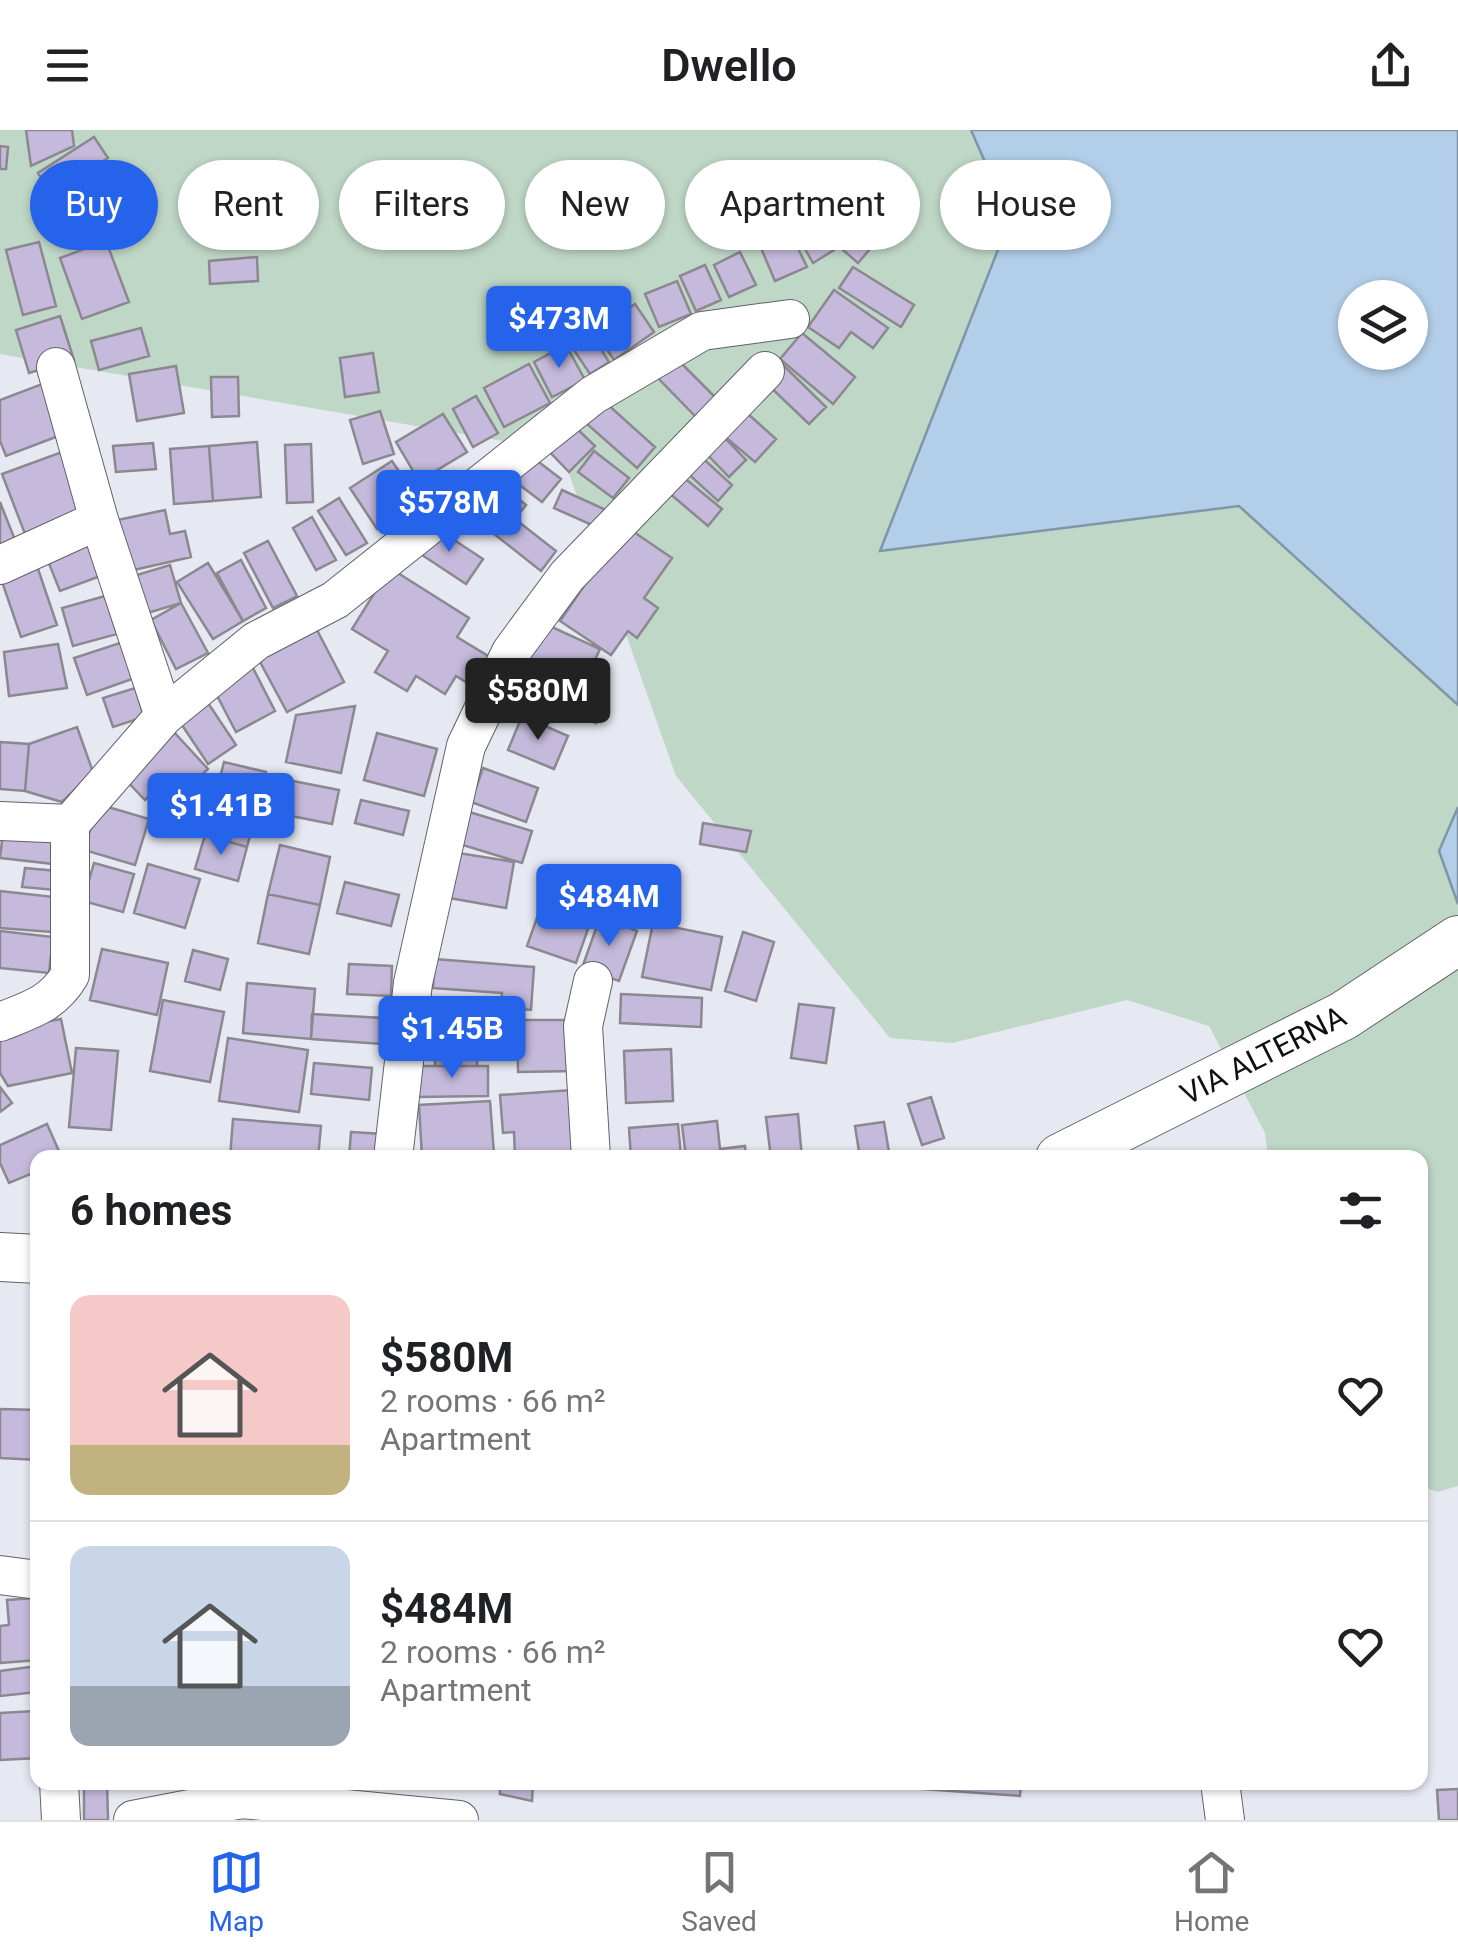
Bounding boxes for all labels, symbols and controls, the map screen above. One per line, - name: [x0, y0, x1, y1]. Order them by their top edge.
- icon: menu: [40, 38, 95, 93]
- icon: share: [1363, 38, 1418, 93]
- text: Dwello: [661, 39, 797, 92]
- chip: Buy: [30, 160, 158, 250]
- chip: Rent: [178, 160, 319, 250]
- chip: Filters: [339, 160, 505, 250]
- chip: New: [525, 160, 665, 250]
- chip: Apartment: [685, 160, 920, 250]
- chip: House: [940, 160, 1111, 250]
- map controls: [1338, 280, 1428, 370]
- button: layers: [1338, 280, 1428, 370]
- pin: $473M: [489, 286, 629, 371]
- text: $473M: [508, 299, 610, 337]
- pin: $578M: [379, 470, 519, 555]
- text: $578M: [398, 483, 500, 521]
- pin: $580M: [468, 658, 608, 743]
- text: $580M: [487, 671, 589, 709]
- pin: $1.41B: [140, 773, 302, 858]
- text: $1.41B: [169, 786, 273, 824]
- pin: $484M: [539, 864, 679, 949]
- text: $484M: [558, 877, 660, 915]
- pin: $1.45B: [371, 996, 533, 1081]
- street label: VIA ALTERNA: [1174, 998, 1352, 1112]
- text: $1.45B: [400, 1009, 504, 1047]
- icon: filters: [1333, 1183, 1388, 1238]
- text: 6 homes: [70, 1186, 232, 1235]
- text: $580M: [380, 1333, 513, 1382]
- icon: home: [150, 1335, 270, 1455]
- icon: heart: [1333, 1368, 1388, 1423]
- text: 2 rooms · 66 m²: [380, 1382, 605, 1420]
- text: Apartment: [380, 1420, 532, 1458]
- text: $484M: [380, 1584, 513, 1633]
- icon: home: [150, 1586, 270, 1706]
- icon: heart: [1333, 1619, 1388, 1674]
- text: 2 rooms · 66 m²: [380, 1633, 605, 1671]
- text: Apartment: [380, 1671, 532, 1709]
- tab: Map: [209, 1845, 264, 1938]
- tab: Saved: [681, 1845, 757, 1938]
- tab: Home: [1174, 1845, 1249, 1938]

